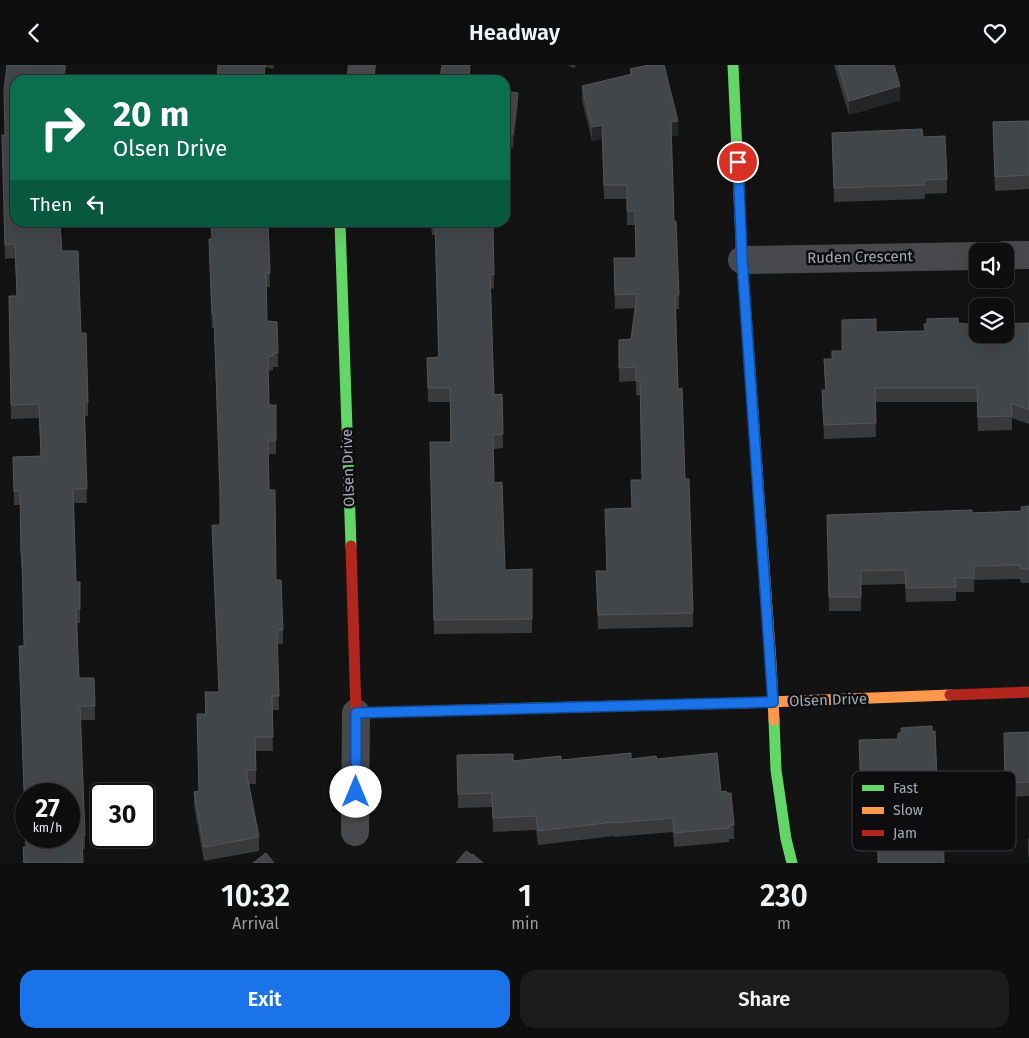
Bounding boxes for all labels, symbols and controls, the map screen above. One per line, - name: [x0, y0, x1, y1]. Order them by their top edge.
- icon: back: [20, 19, 48, 47]
- text: Headway: [469, 19, 560, 46]
- icon: heart: [981, 19, 1009, 47]
- text: 20 m: [113, 93, 189, 135]
- icon: right: [30, 95, 95, 160]
- text: Olsen Drive: [113, 135, 227, 162]
- pin: [717, 141, 759, 183]
- icon: arrive: [724, 148, 752, 176]
- icon: left: [82, 190, 110, 218]
- text: Then: [30, 193, 72, 216]
- map controls: [969, 243, 1014, 343]
- button: sound: [969, 243, 1014, 288]
- street label: Ruden Crescent: [807, 247, 914, 267]
- button: layers: [969, 298, 1014, 343]
- street label: Olsen Drive: [338, 429, 358, 507]
- street label: Olsen Drive: [789, 690, 867, 710]
- position arrow: [329, 765, 381, 817]
- legend: [852, 771, 1016, 851]
- text: Fast: [893, 780, 919, 797]
- speed limit sign: 30: [90, 783, 155, 848]
- text: 27: [35, 794, 60, 824]
- text: Slow: [893, 802, 923, 819]
- text: km/h: [33, 821, 62, 835]
- text: Jam: [893, 825, 917, 842]
- text: 10:32: [221, 878, 290, 914]
- text: 1: [518, 878, 532, 914]
- text: 230: [760, 878, 808, 914]
- text: Arrival: [232, 914, 279, 933]
- text: min: [511, 914, 539, 933]
- text: m: [777, 914, 791, 933]
- button: Exit: [20, 970, 510, 1028]
- button: Share: [520, 970, 1009, 1028]

